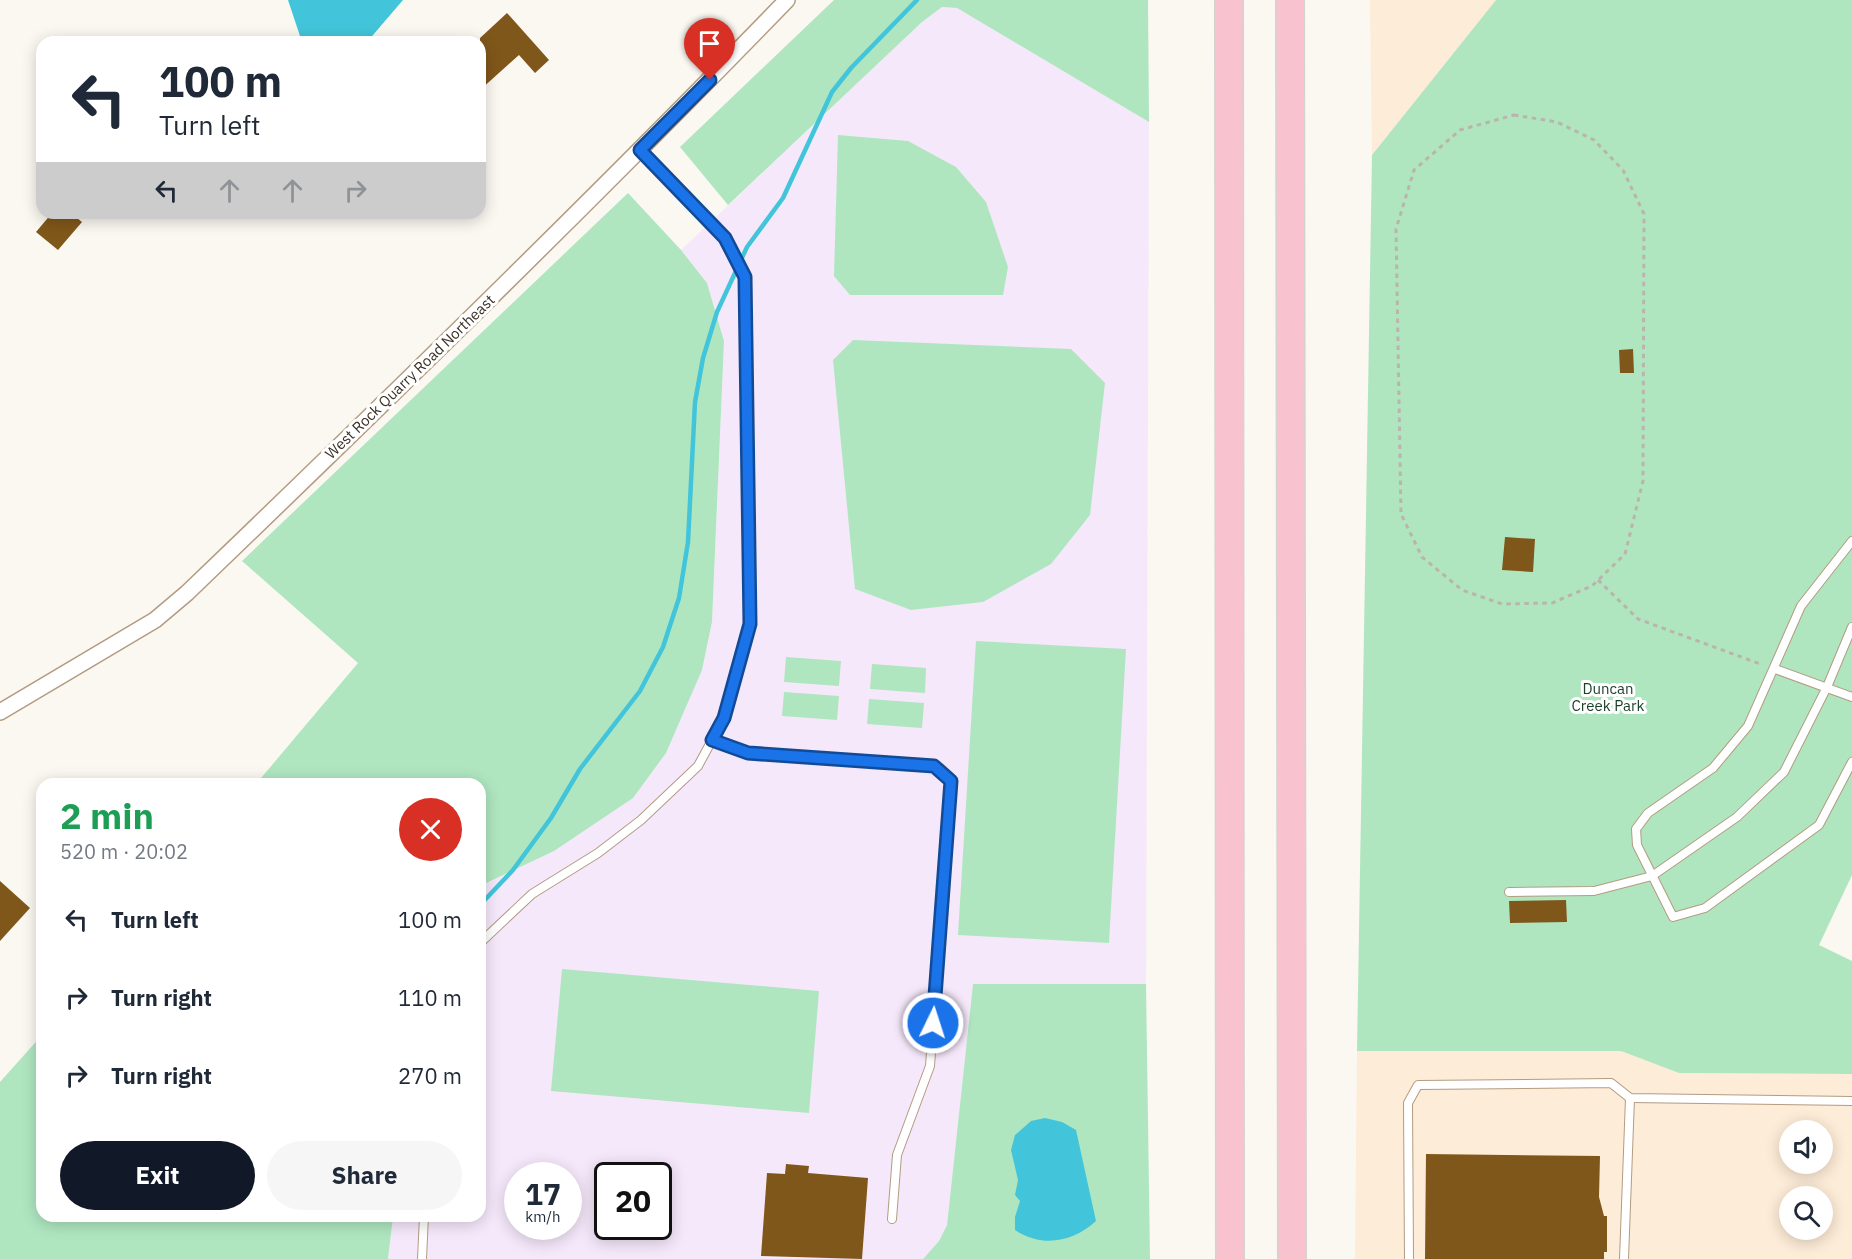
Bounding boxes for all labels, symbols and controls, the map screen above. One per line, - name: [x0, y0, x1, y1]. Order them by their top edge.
- pin: [684, 18, 735, 80]
- icon: arrive: [693, 27, 726, 60]
- text: 100 m: [159, 54, 282, 109]
- icon: left: [60, 60, 138, 138]
- text: Turn left: [159, 107, 260, 142]
- icon: left: [150, 174, 183, 207]
- icon: ahead: [213, 174, 246, 207]
- icon: ahead: [276, 174, 309, 207]
- icon: right: [339, 174, 372, 207]
- street label: West Rock Quarry Road Northeast: [321, 290, 498, 463]
- park label: Duncan Creek Park: [1571, 679, 1645, 715]
- text: 2 min: [60, 792, 154, 839]
- button: close: [399, 798, 462, 861]
- text: 520 m · 20:02: [60, 838, 188, 865]
- icon: left: [60, 903, 93, 936]
- text: Turn left: [111, 905, 199, 934]
- text: 100 m: [398, 905, 462, 934]
- icon: right: [60, 981, 93, 1014]
- text: Turn right: [111, 983, 212, 1012]
- text: 110 m: [398, 983, 462, 1012]
- position arrow: [901, 991, 965, 1055]
- icon: right: [60, 1059, 93, 1092]
- text: Turn right: [111, 1061, 212, 1090]
- text: 270 m: [398, 1061, 462, 1090]
- map controls: [1779, 1120, 1833, 1240]
- button: sound: [1779, 1120, 1833, 1174]
- button: Exit: [60, 1141, 255, 1210]
- button: Share: [267, 1141, 462, 1210]
- speed limit sign: 20: [594, 1162, 672, 1240]
- text: 17: [525, 1174, 561, 1213]
- button: search: [1779, 1186, 1833, 1240]
- text: km/h: [525, 1207, 561, 1226]

